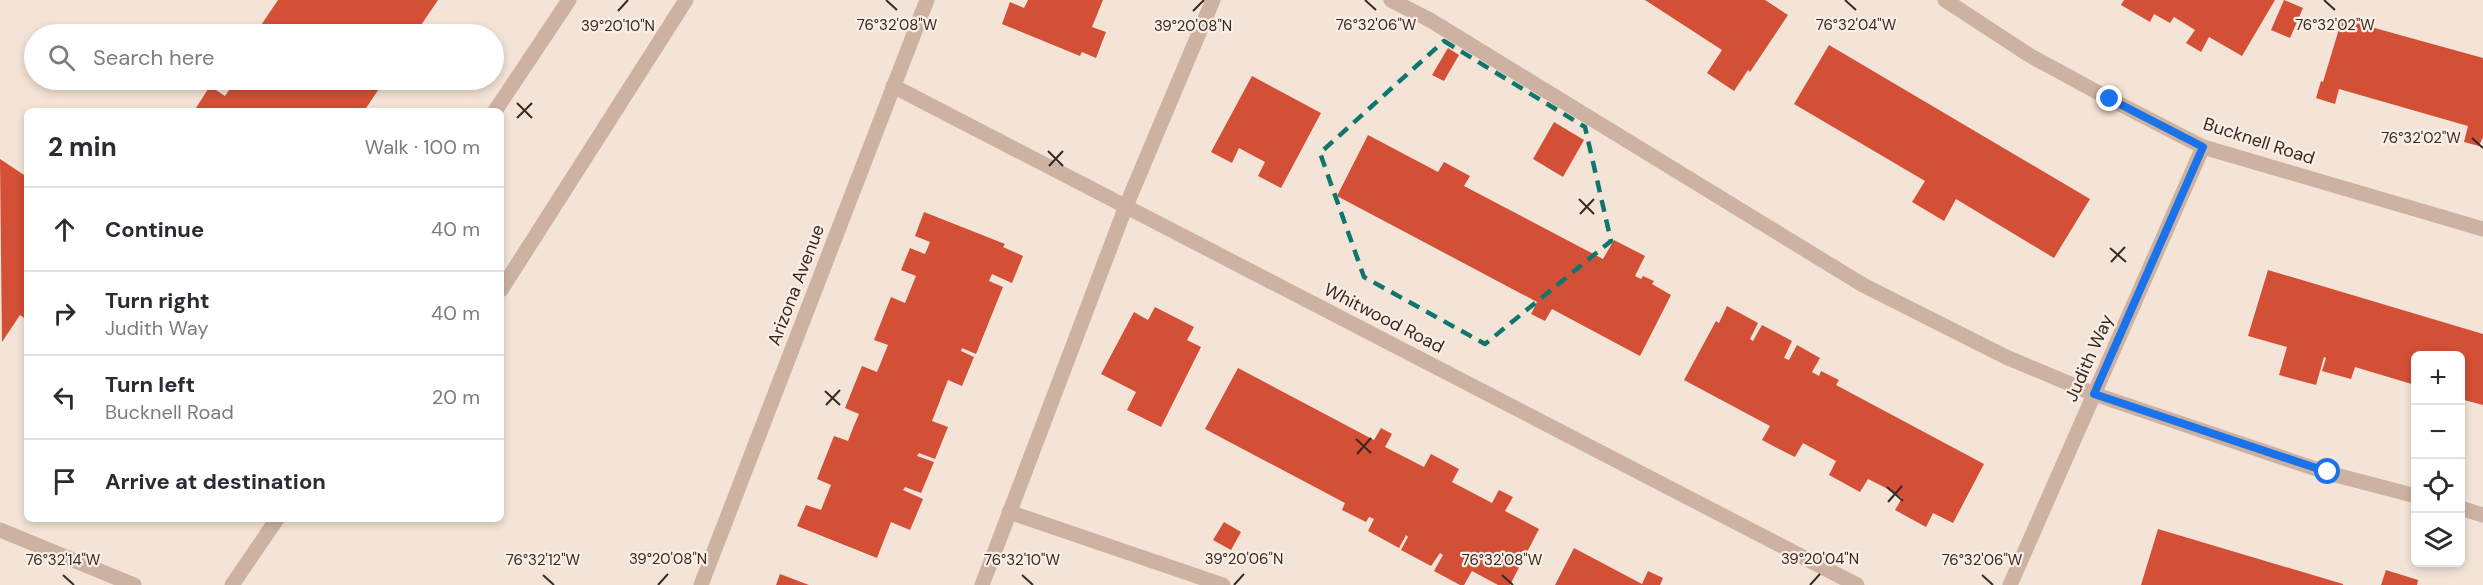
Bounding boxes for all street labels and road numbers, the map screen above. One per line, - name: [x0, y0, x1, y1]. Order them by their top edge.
- street label: Bucknell Road: [2200, 112, 2318, 170]
- street label: Arizona Avenue: [762, 221, 830, 349]
- street label: Whitwood Road: [1320, 277, 1448, 359]
- street label: Judith Way: [2059, 311, 2119, 405]

